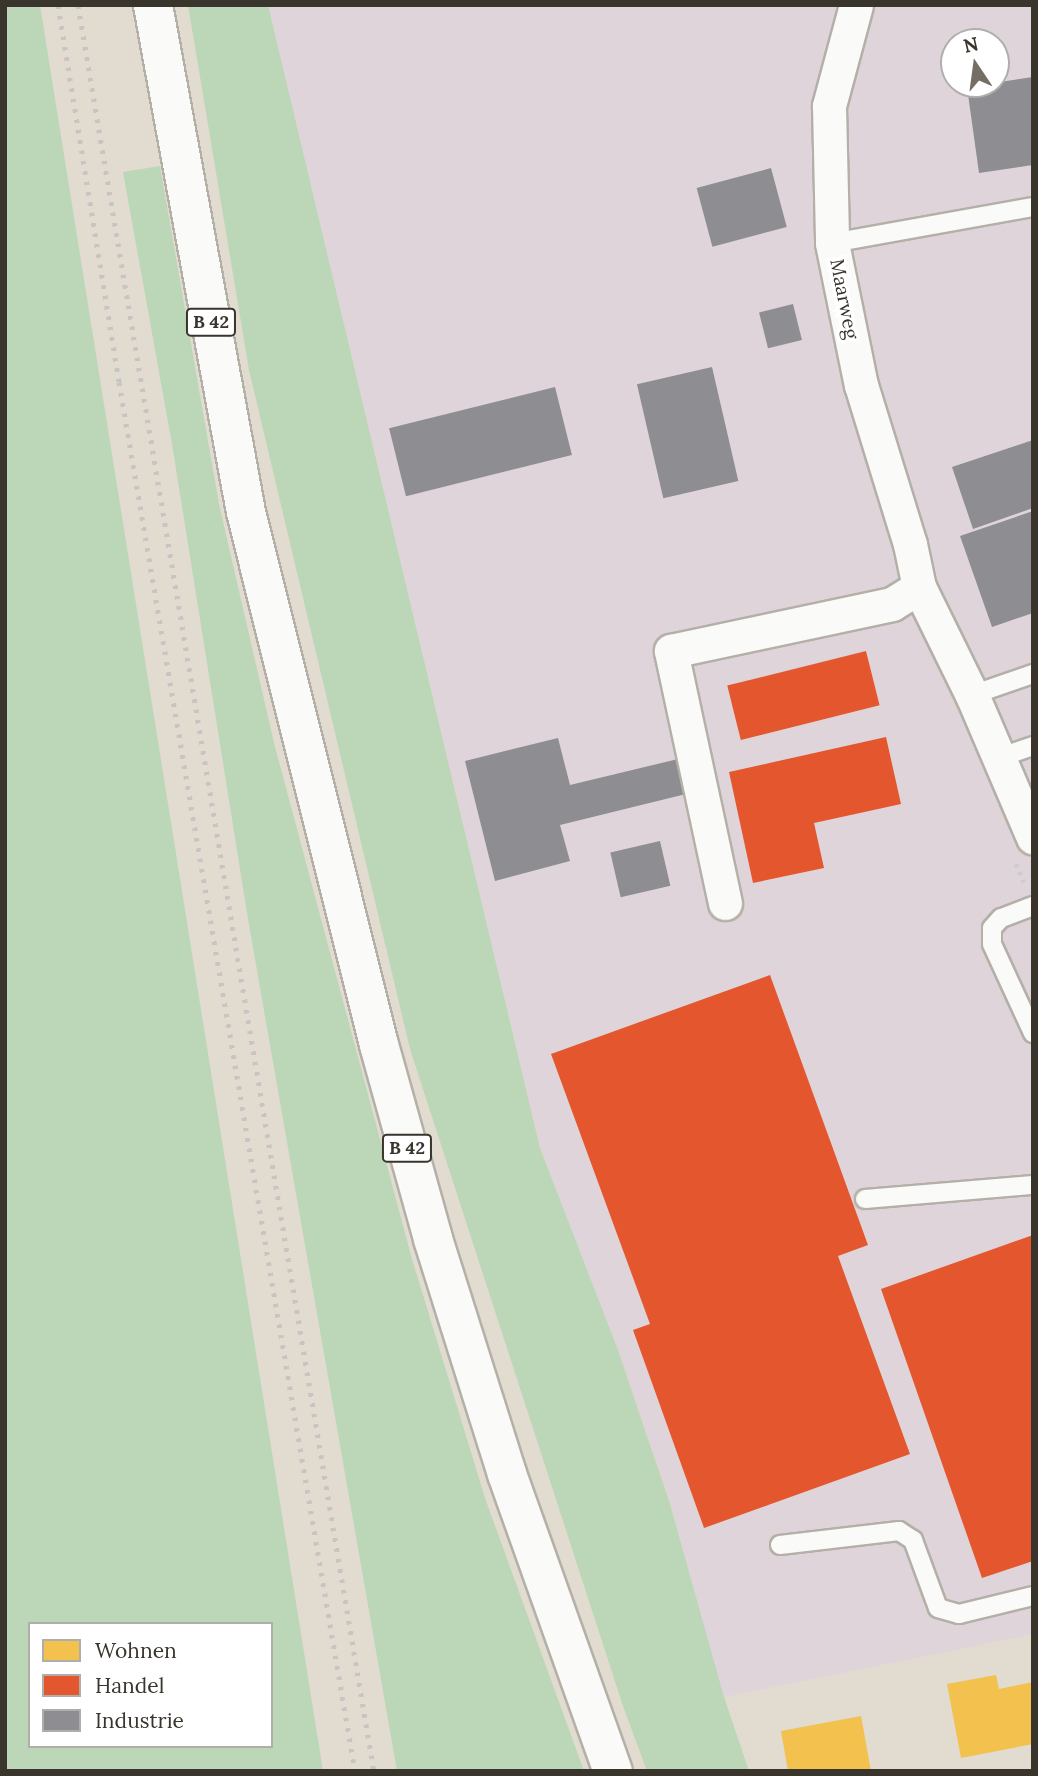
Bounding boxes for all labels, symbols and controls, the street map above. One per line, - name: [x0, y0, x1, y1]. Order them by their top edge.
- north arrow: [940, 28, 1010, 98]
- text: N: [961, 31, 981, 58]
- street label: Maarweg: [825, 257, 863, 341]
- road number: B 42: [185, 308, 237, 336]
- road number: B 42: [381, 1134, 433, 1162]
- legend: [28, 1622, 273, 1748]
- text: Wohnen: [95, 1637, 177, 1664]
- text: Handel: [95, 1672, 164, 1699]
- text: Industrie: [95, 1707, 184, 1734]

